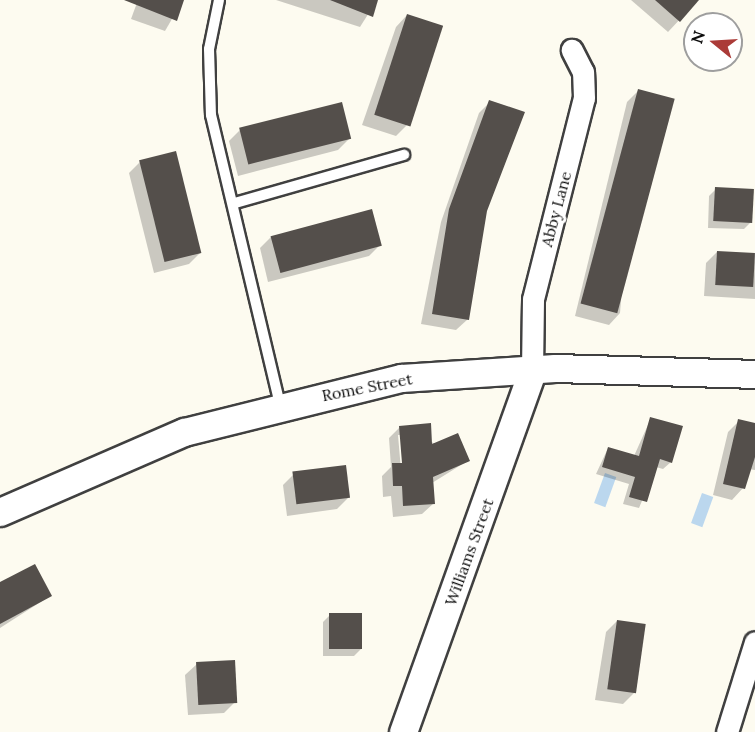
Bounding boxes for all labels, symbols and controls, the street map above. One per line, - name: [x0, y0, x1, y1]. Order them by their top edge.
- north arrow: [683, 12, 743, 72]
- text: N: [686, 28, 709, 46]
- street label: Abby Lane: [537, 169, 575, 249]
- street label: Rome Street: [320, 369, 414, 405]
- street label: Williams Street: [441, 496, 497, 608]

